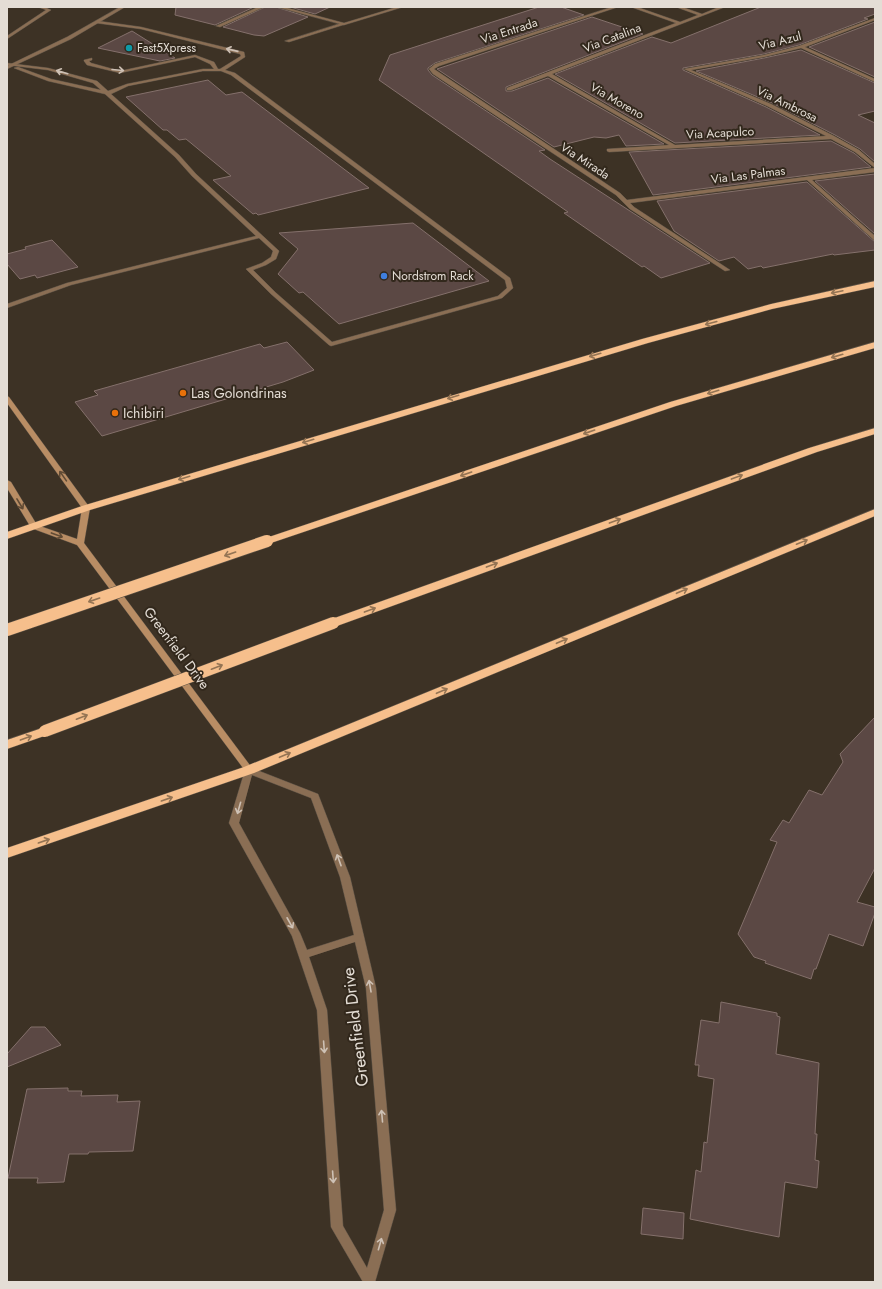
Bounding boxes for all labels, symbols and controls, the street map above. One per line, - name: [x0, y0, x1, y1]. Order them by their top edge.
- street label: Via Entrada: [478, 13, 540, 49]
- street label: Via Catalina: [580, 19, 644, 57]
- street label: Via Azul: [757, 27, 803, 55]
- place label: Fast5Xpress: [137, 39, 196, 57]
- marker: Fast5Xpress: [124, 43, 134, 53]
- one-way arrow: [226, 46, 239, 54]
- one-way arrow: [111, 67, 124, 74]
- one-way arrow: [55, 68, 68, 75]
- street label: Via Moreno: [587, 78, 648, 124]
- street label: Via Ambrosa: [754, 82, 821, 127]
- street label: Via Acapulco: [686, 122, 755, 144]
- street label: Via Mirada: [557, 138, 613, 184]
- street label: Via Las Palmas: [710, 161, 786, 188]
- place label: Nordstrom Rack: [392, 267, 474, 285]
- marker: Nordstrom Rack: [379, 271, 389, 281]
- one-way arrow: [831, 289, 844, 297]
- one-way arrow: [704, 320, 717, 327]
- one-way arrow: [588, 352, 601, 359]
- one-way arrow: [831, 353, 844, 360]
- place label: Las Golondrinas: [191, 383, 287, 403]
- marker: Las Golondrinas: [178, 388, 188, 398]
- one-way arrow: [706, 389, 719, 396]
- one-way arrow: [446, 394, 459, 401]
- place label: Ichibiri: [123, 403, 164, 423]
- marker: Ichibiri: [110, 408, 120, 418]
- one-way arrow: [583, 429, 595, 437]
- one-way arrow: [302, 438, 315, 445]
- one-way arrow: [59, 471, 67, 482]
- one-way arrow: [460, 471, 473, 478]
- one-way arrow: [730, 473, 743, 480]
- one-way arrow: [177, 475, 190, 482]
- one-way arrow: [17, 498, 25, 510]
- one-way arrow: [608, 517, 620, 525]
- one-way arrow: [50, 531, 62, 539]
- one-way arrow: [796, 537, 808, 545]
- one-way arrow: [224, 550, 236, 558]
- one-way arrow: [486, 561, 498, 569]
- one-way arrow: [675, 587, 687, 594]
- one-way arrow: [87, 597, 100, 604]
- street label: Greenfield Drive: [139, 603, 215, 693]
- one-way arrow: [364, 605, 376, 613]
- one-way arrow: [555, 637, 567, 644]
- one-way arrow: [210, 662, 222, 670]
- one-way arrow: [435, 687, 447, 694]
- one-way arrow: [75, 713, 87, 721]
- one-way arrow: [20, 734, 32, 742]
- one-way arrow: [279, 751, 291, 759]
- one-way arrow: [161, 794, 173, 802]
- one-way arrow: [235, 801, 242, 814]
- one-way arrow: [38, 836, 50, 844]
- one-way arrow: [335, 854, 342, 867]
- one-way arrow: [287, 917, 294, 929]
- street label: Greenfield Drive: [336, 966, 374, 1088]
- one-way arrow: [366, 980, 374, 993]
- one-way arrow: [321, 1040, 328, 1053]
- one-way arrow: [378, 1110, 385, 1123]
- one-way arrow: [329, 1170, 336, 1183]
- one-way arrow: [377, 1238, 384, 1251]

